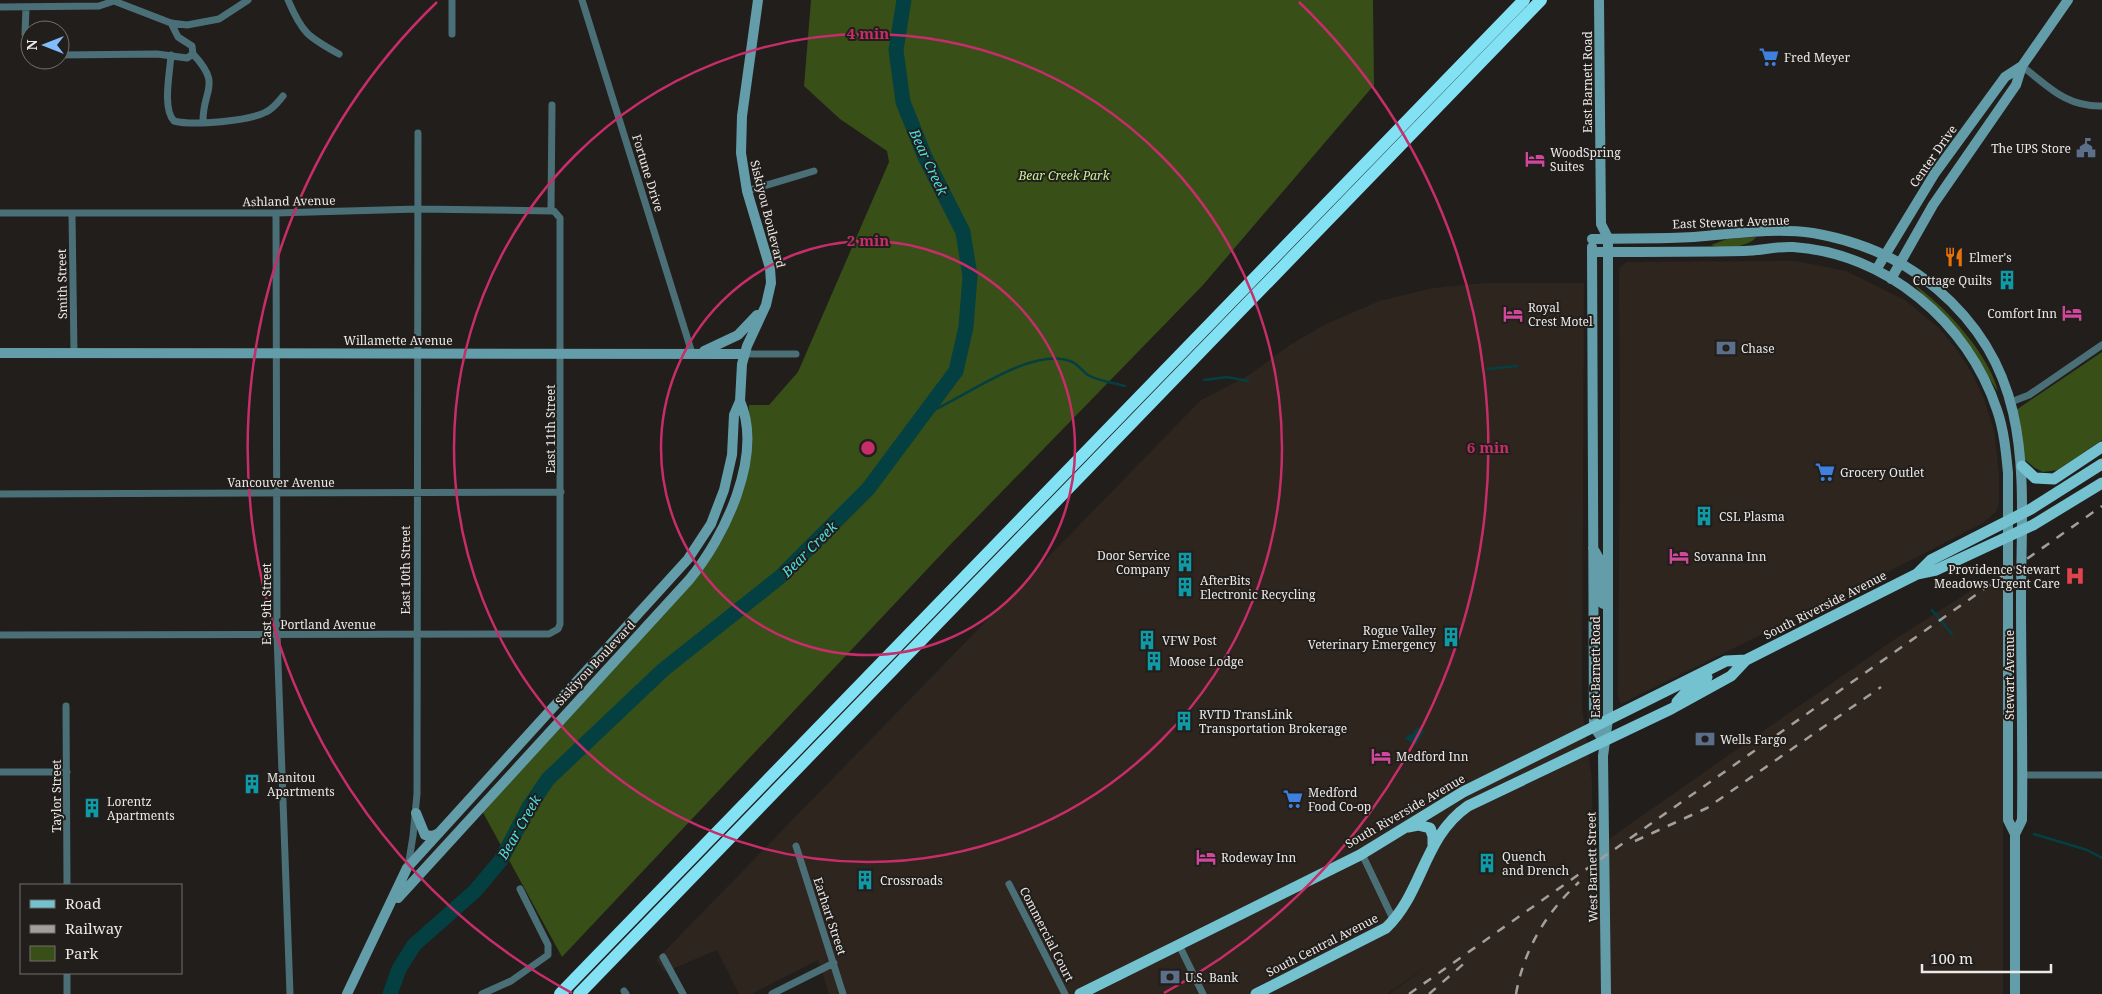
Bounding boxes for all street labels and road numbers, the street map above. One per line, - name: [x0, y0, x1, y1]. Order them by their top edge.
- street label: East Barnett Road: [1579, 30, 1596, 133]
- street label: Center Drive: [1905, 121, 1961, 191]
- street label: Fortune Drive: [628, 132, 668, 214]
- street label: Siskiyou Boulevard: [746, 158, 790, 270]
- street label: Ashland Avenue: [242, 192, 336, 210]
- street label: East Stewart Avenue: [1672, 211, 1790, 233]
- street label: Smith Street: [53, 249, 71, 319]
- street label: Willamette Avenue: [343, 332, 453, 349]
- street label: East 11th Street: [542, 385, 559, 473]
- street label: Vancouver Avenue: [227, 474, 335, 491]
- street label: East 10th Street: [397, 526, 414, 614]
- street label: East 9th Street: [258, 563, 275, 645]
- street label: South Riverside Avenue: [1761, 567, 1889, 643]
- street label: East Barnett Road: [1587, 615, 1604, 718]
- street label: Portland Avenue: [280, 616, 376, 633]
- street label: Siskiyou Boulevard: [551, 616, 639, 709]
- street label: Stewart Avenue: [2001, 630, 2018, 720]
- street label: Taylor Street: [48, 759, 65, 833]
- street label: South Riverside Avenue: [1342, 770, 1468, 852]
- street label: West Barnett Street: [1583, 812, 1601, 922]
- street label: Earhart Street: [809, 875, 851, 957]
- street label: Commercial Court: [1016, 884, 1078, 984]
- street label: South Central Avenue: [1263, 909, 1381, 981]

